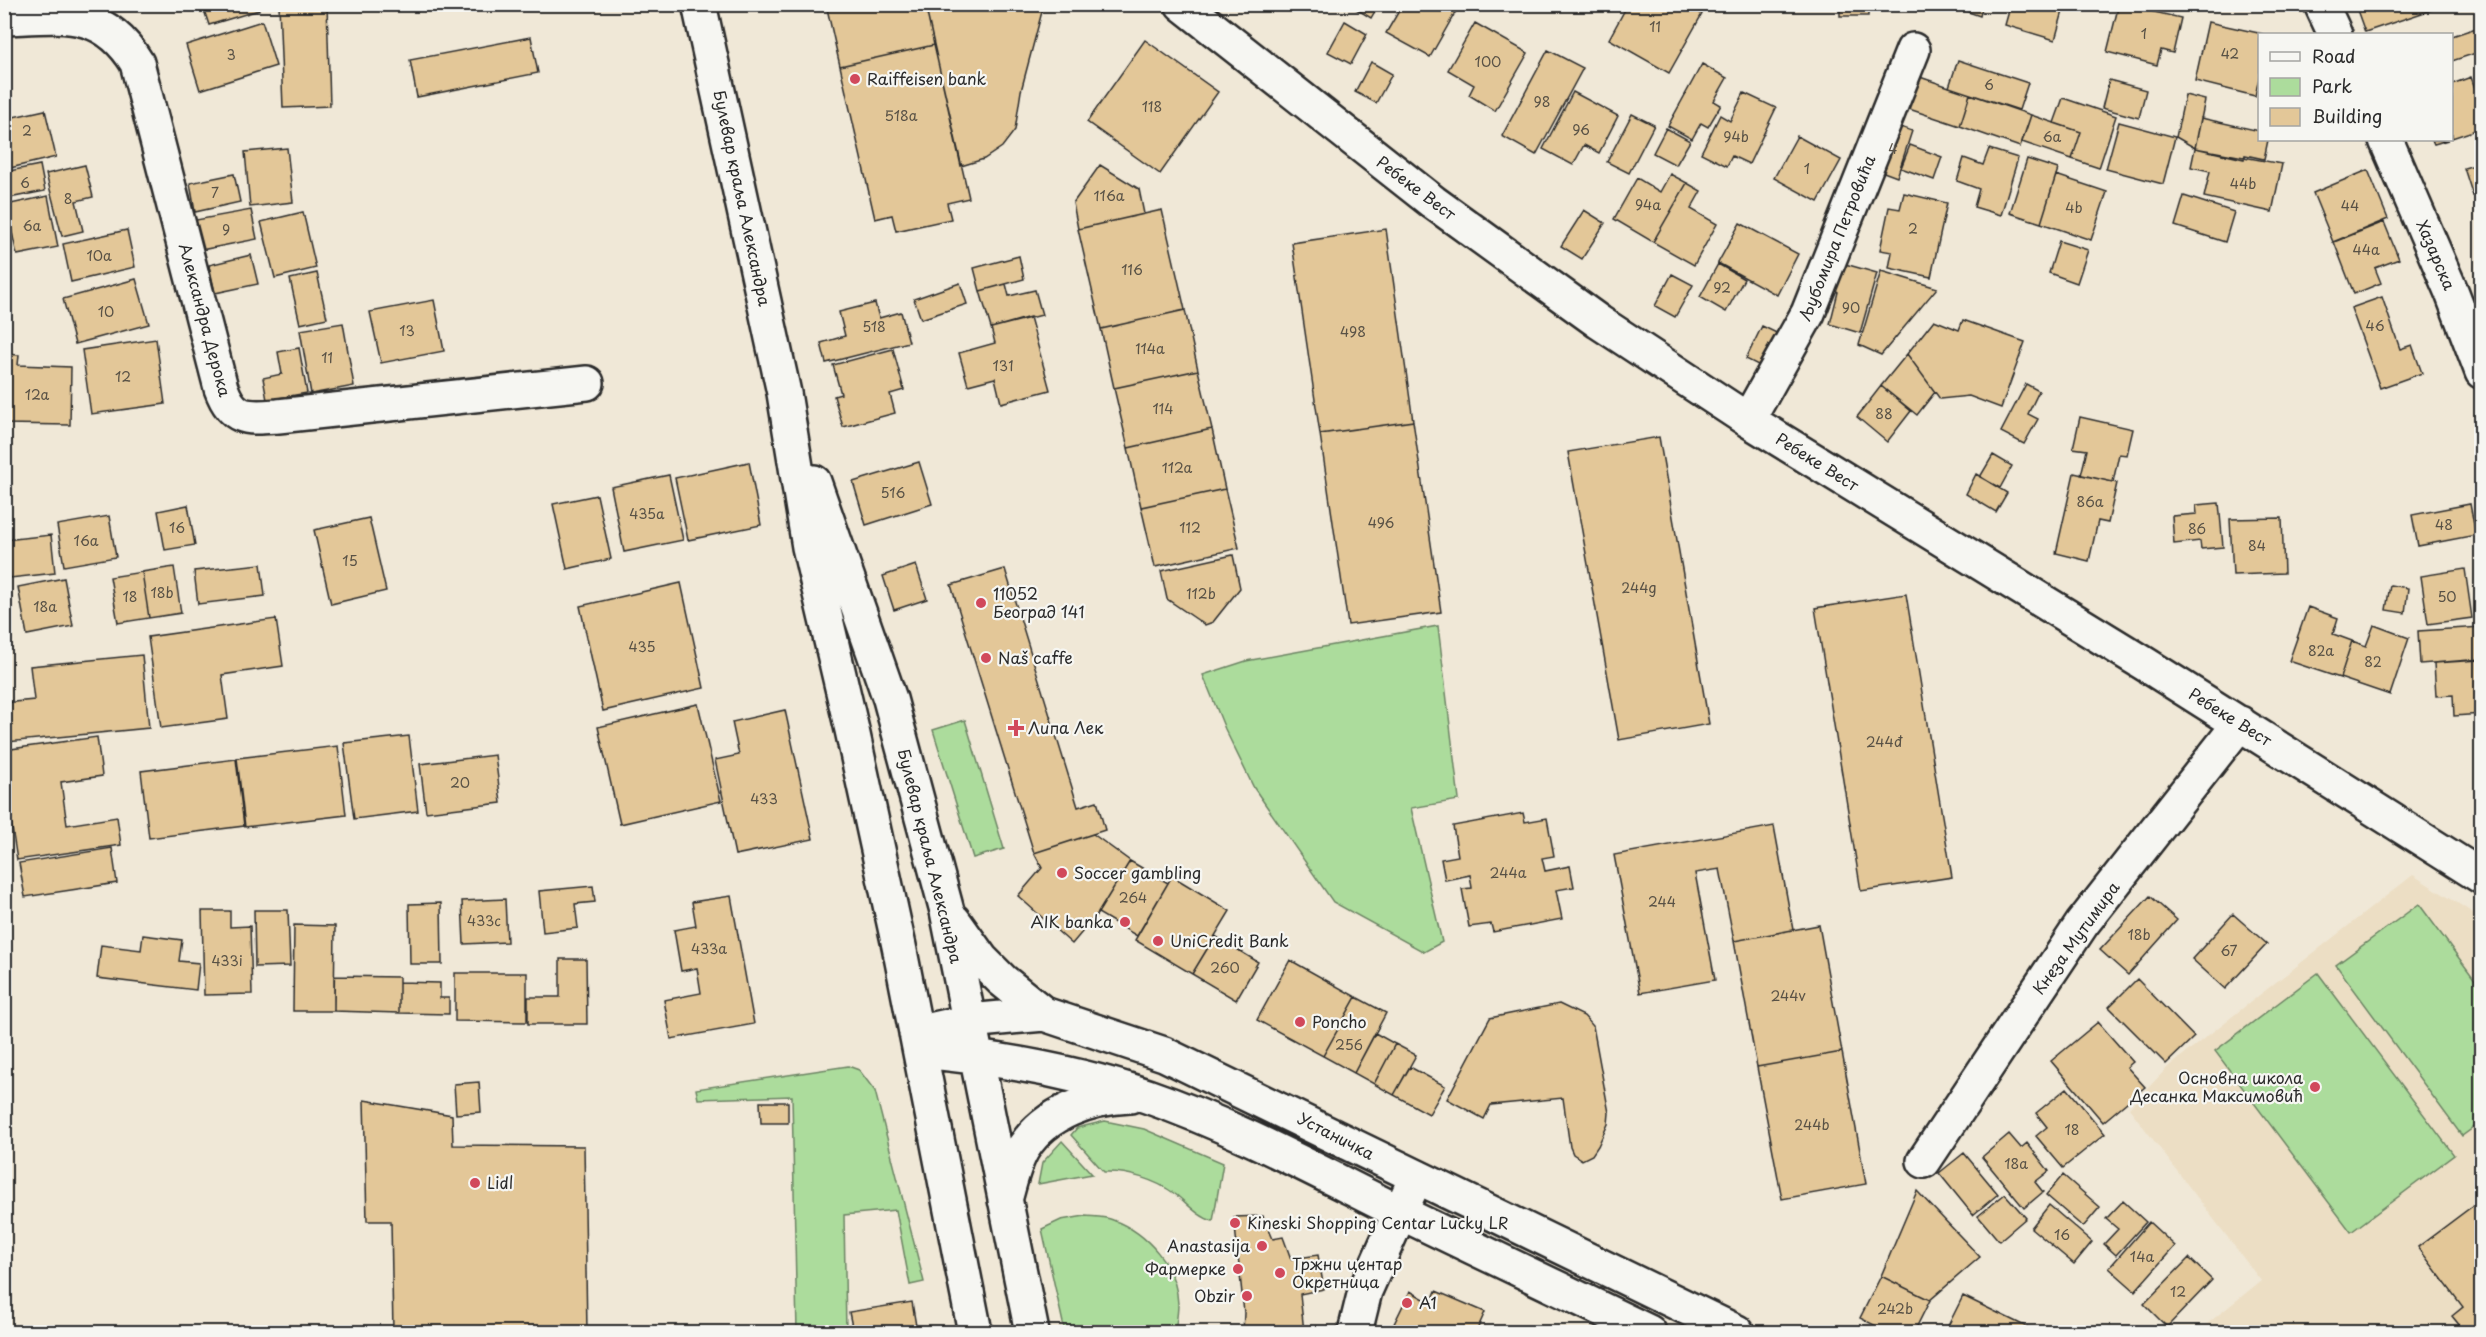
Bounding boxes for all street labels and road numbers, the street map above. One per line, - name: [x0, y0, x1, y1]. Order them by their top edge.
- street label: Булевар краља Александра: [708, 87, 778, 308]
- street label: Ребеке Вест: [1372, 149, 1462, 225]
- street label: Љубомира Петровића: [1792, 151, 1880, 324]
- street label: Хазарска: [2411, 216, 2462, 293]
- street label: Александра Дерока: [174, 240, 238, 399]
- street label: Ребеке Вест: [1771, 426, 1864, 496]
- street label: Ребеке Вест: [2184, 681, 2277, 751]
- street label: Булевар краља Александра: [893, 746, 969, 966]
- street label: Кнеза Мутимира: [2026, 876, 2124, 999]
- street label: Устаничка: [1294, 1106, 1379, 1165]

